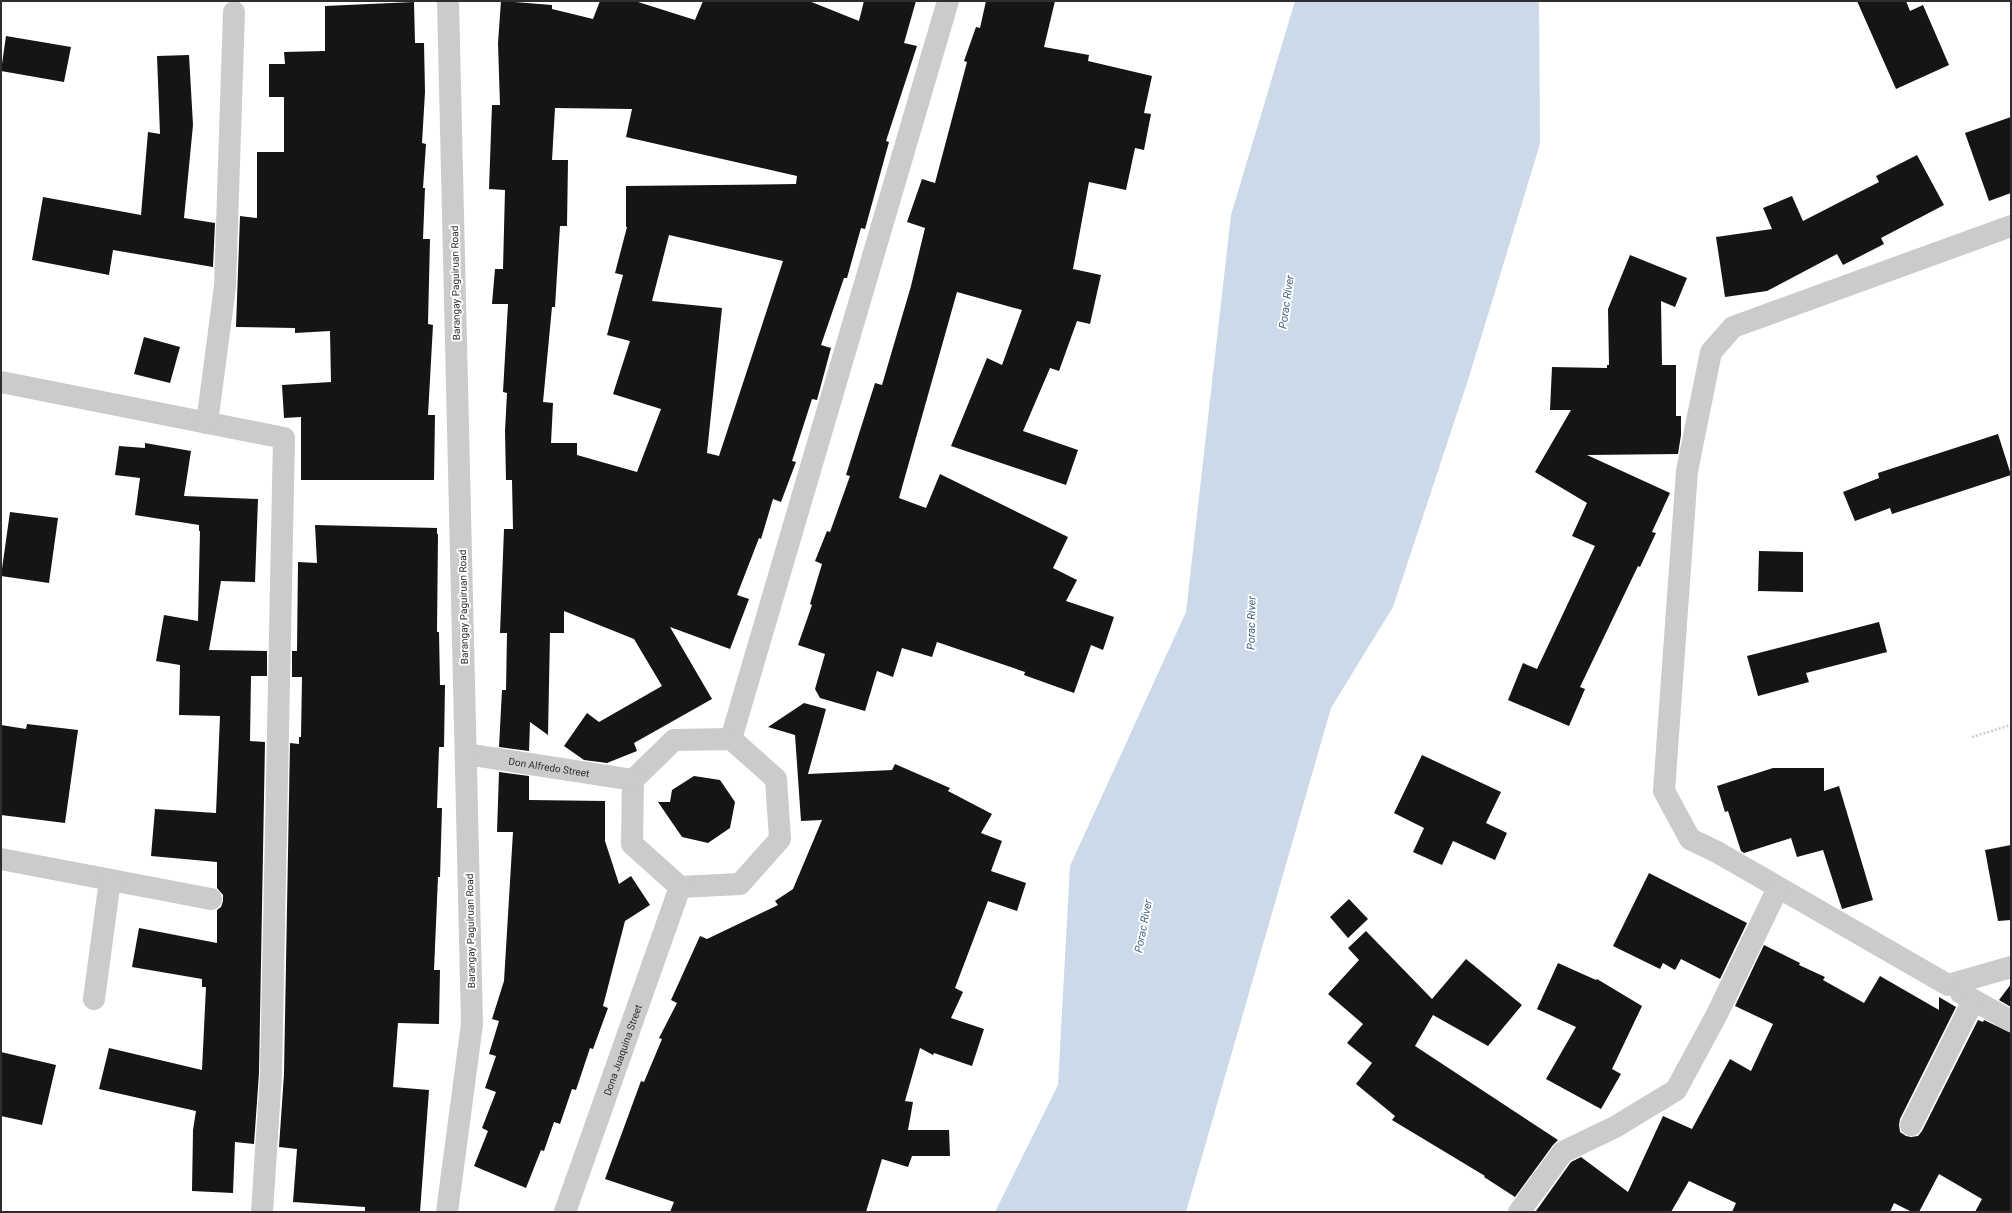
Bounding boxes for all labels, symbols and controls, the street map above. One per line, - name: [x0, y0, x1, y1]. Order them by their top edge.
- street label: Barangay Paguiruan Road: [449, 226, 462, 340]
- water label: Porac River: [1276, 274, 1297, 330]
- street label: Barangay Paguiruan Road: [457, 550, 470, 664]
- water label: Porac River: [1245, 596, 1258, 650]
- street label: Don Alfredo Street: [508, 756, 590, 779]
- street label: Barangay Paguiruan Road: [464, 874, 477, 988]
- water label: Porac River: [1132, 898, 1155, 954]
- street label: Dona Juaquina Street: [602, 1003, 644, 1097]

